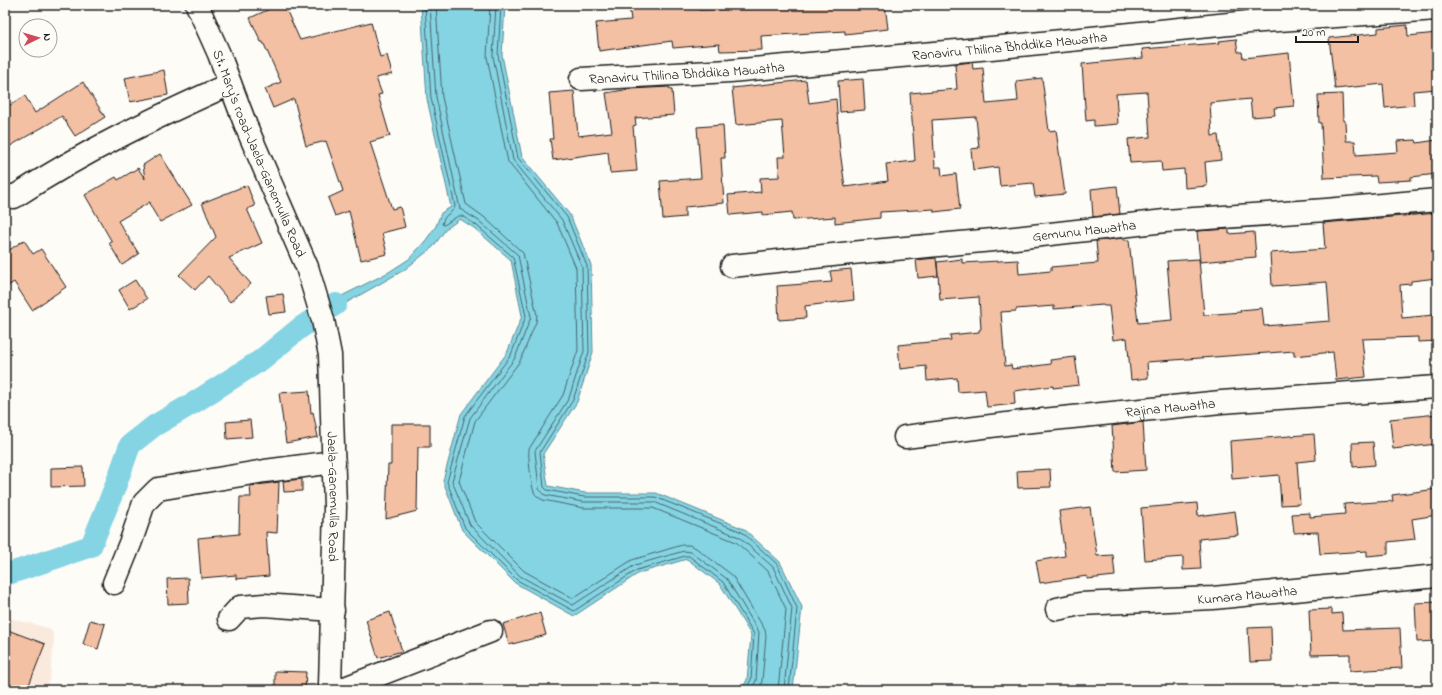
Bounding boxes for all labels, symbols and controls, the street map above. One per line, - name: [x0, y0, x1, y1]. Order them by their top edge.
- north arrow: [18, 18, 58, 58]
- scale bar: [1296, 18, 1358, 44]
- text: 20 m: [1302, 24, 1325, 42]
- street label: Ranaviru Thilina Bhddika Mawatha: [911, 27, 1108, 67]
- text: N: [39, 33, 55, 42]
- street label: St. Mary's road-Jaela-Ganemulla Road: [206, 47, 311, 261]
- street label: Ranaviru Thilina Bhddika Mawatha: [588, 57, 786, 91]
- street label: Gemunu Mawatha: [1031, 215, 1137, 248]
- street label: Rajina Mawatha: [1124, 394, 1216, 424]
- street label: Jaela-Ganemulla Road: [321, 431, 344, 562]
- street label: Kumara Mawatha: [1197, 581, 1298, 611]

